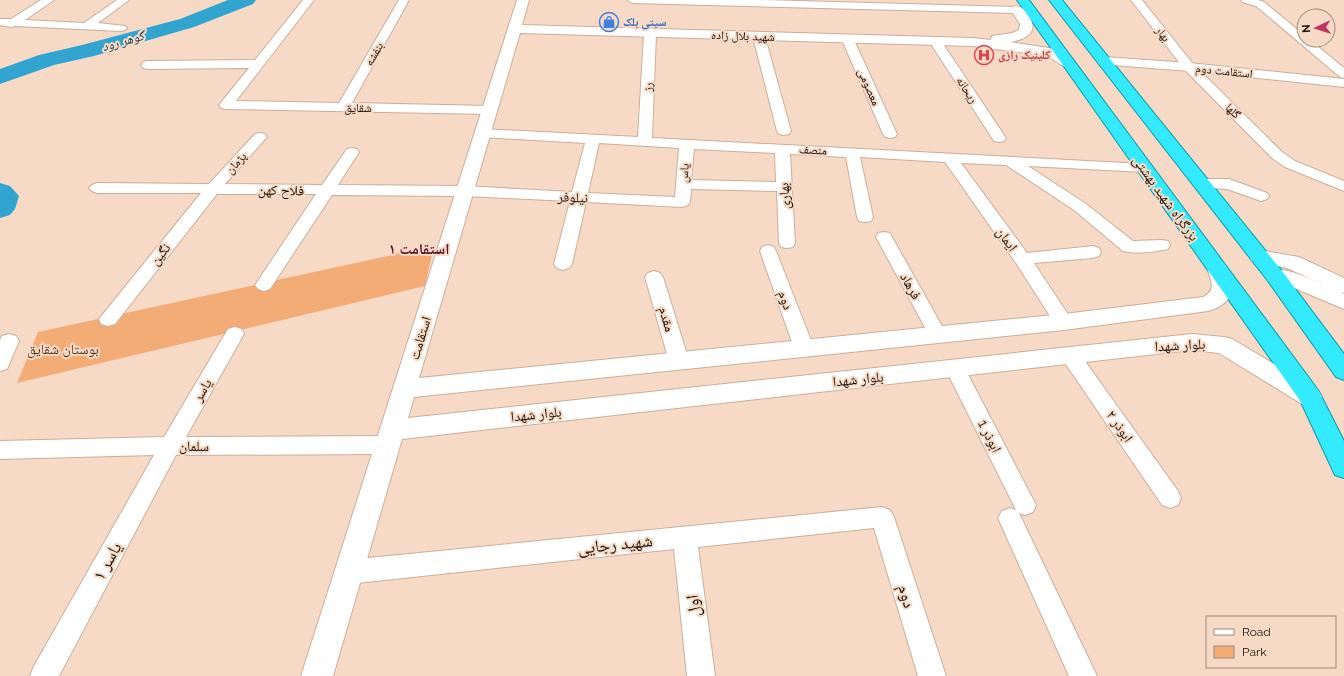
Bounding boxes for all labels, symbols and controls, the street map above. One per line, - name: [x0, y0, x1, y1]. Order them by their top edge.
- north arrow: [1296, 8, 1336, 48]
- shop icon: سیتی بلک: [598, 11, 620, 33]
- place label: سیتی بلک: [623, 15, 667, 30]
- street label: بهار: [1152, 23, 1173, 45]
- text: N: [1300, 24, 1313, 33]
- water label: گوهر رود: [100, 27, 149, 54]
- street label: شهید بلال زاده: [711, 28, 775, 44]
- street label: بنفشه: [362, 40, 387, 68]
- hospital icon: کلینیک رازی: [973, 44, 995, 66]
- place label: کلینیک رازی: [998, 48, 1051, 63]
- street label: استقامت دوم: [1195, 61, 1253, 82]
- street label: معصومی: [855, 66, 883, 108]
- street label: ریحانه: [953, 74, 981, 106]
- street label: رز: [641, 82, 655, 93]
- street label: شقایق: [344, 101, 372, 115]
- street label: گلها: [1223, 101, 1243, 121]
- street label: منصف: [799, 142, 827, 158]
- street label: پژمان: [223, 149, 250, 177]
- street label: بزرگراه شهید بهشتی: [1129, 152, 1203, 245]
- street label: یاس: [676, 163, 692, 183]
- street label: فلاح کهن: [258, 182, 304, 200]
- street label: بهاری: [775, 182, 794, 210]
- street label: نیلوفر: [556, 188, 589, 207]
- street label: ایمان: [992, 224, 1021, 255]
- street label: نگین: [146, 240, 174, 269]
- district label: استقامت ۱: [389, 240, 449, 258]
- street label: فرهاد: [896, 270, 925, 303]
- street label: دوم: [773, 288, 797, 313]
- street label: مقدم: [654, 305, 678, 334]
- street label: استقامت: [406, 314, 434, 362]
- street label: بلوار شهدا: [1154, 336, 1206, 355]
- park label: بوستان شقایق: [27, 341, 99, 359]
- street label: بلوار شهدا: [832, 368, 884, 391]
- street label: یاسر: [189, 376, 216, 405]
- street label: بلوار شهدا: [510, 403, 562, 426]
- street label: ابوذر ۲: [1103, 407, 1137, 445]
- street label: ابوذر 1: [974, 417, 1005, 455]
- street label: سلمان: [179, 438, 209, 455]
- street label: شهید رجایی: [576, 530, 654, 559]
- street label: یاسر ۱: [89, 539, 126, 584]
- street label: دوم: [892, 582, 920, 611]
- street label: اول: [682, 594, 705, 618]
- legend: [1206, 616, 1336, 668]
- text: Road: [1242, 625, 1271, 639]
- text: Park: [1242, 645, 1267, 659]

